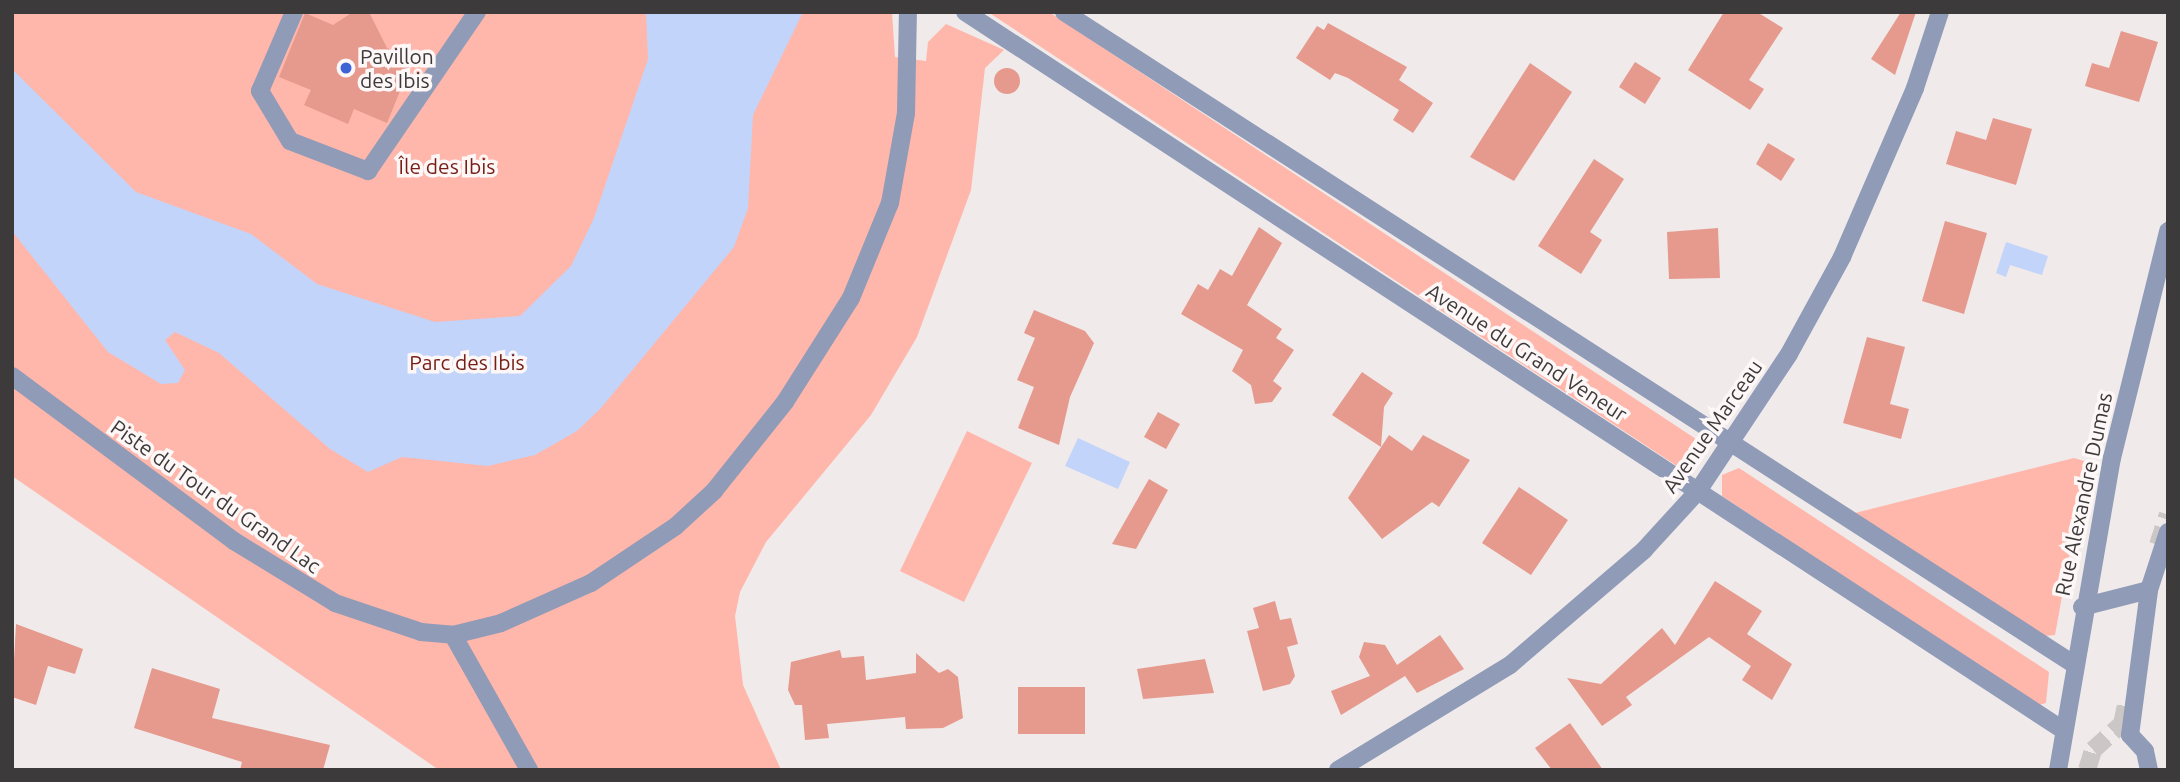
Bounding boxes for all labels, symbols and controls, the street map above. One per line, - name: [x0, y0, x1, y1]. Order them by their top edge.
- place label: Pavillon des Ibis: [360, 43, 434, 93]
- marker: Pavillon des Ibis: [338, 60, 354, 76]
- park label: Île des Ibis: [399, 153, 495, 179]
- street label: Avenue du Grand Veneur: [1422, 278, 1632, 426]
- park label: Parc des Ibis: [409, 349, 525, 375]
- street label: Avenue Marceau: [1657, 355, 1767, 497]
- street label: Rue Alexandre Dumas: [2049, 390, 2117, 598]
- street label: Piste du Tour du Grand Lac: [106, 414, 326, 578]

